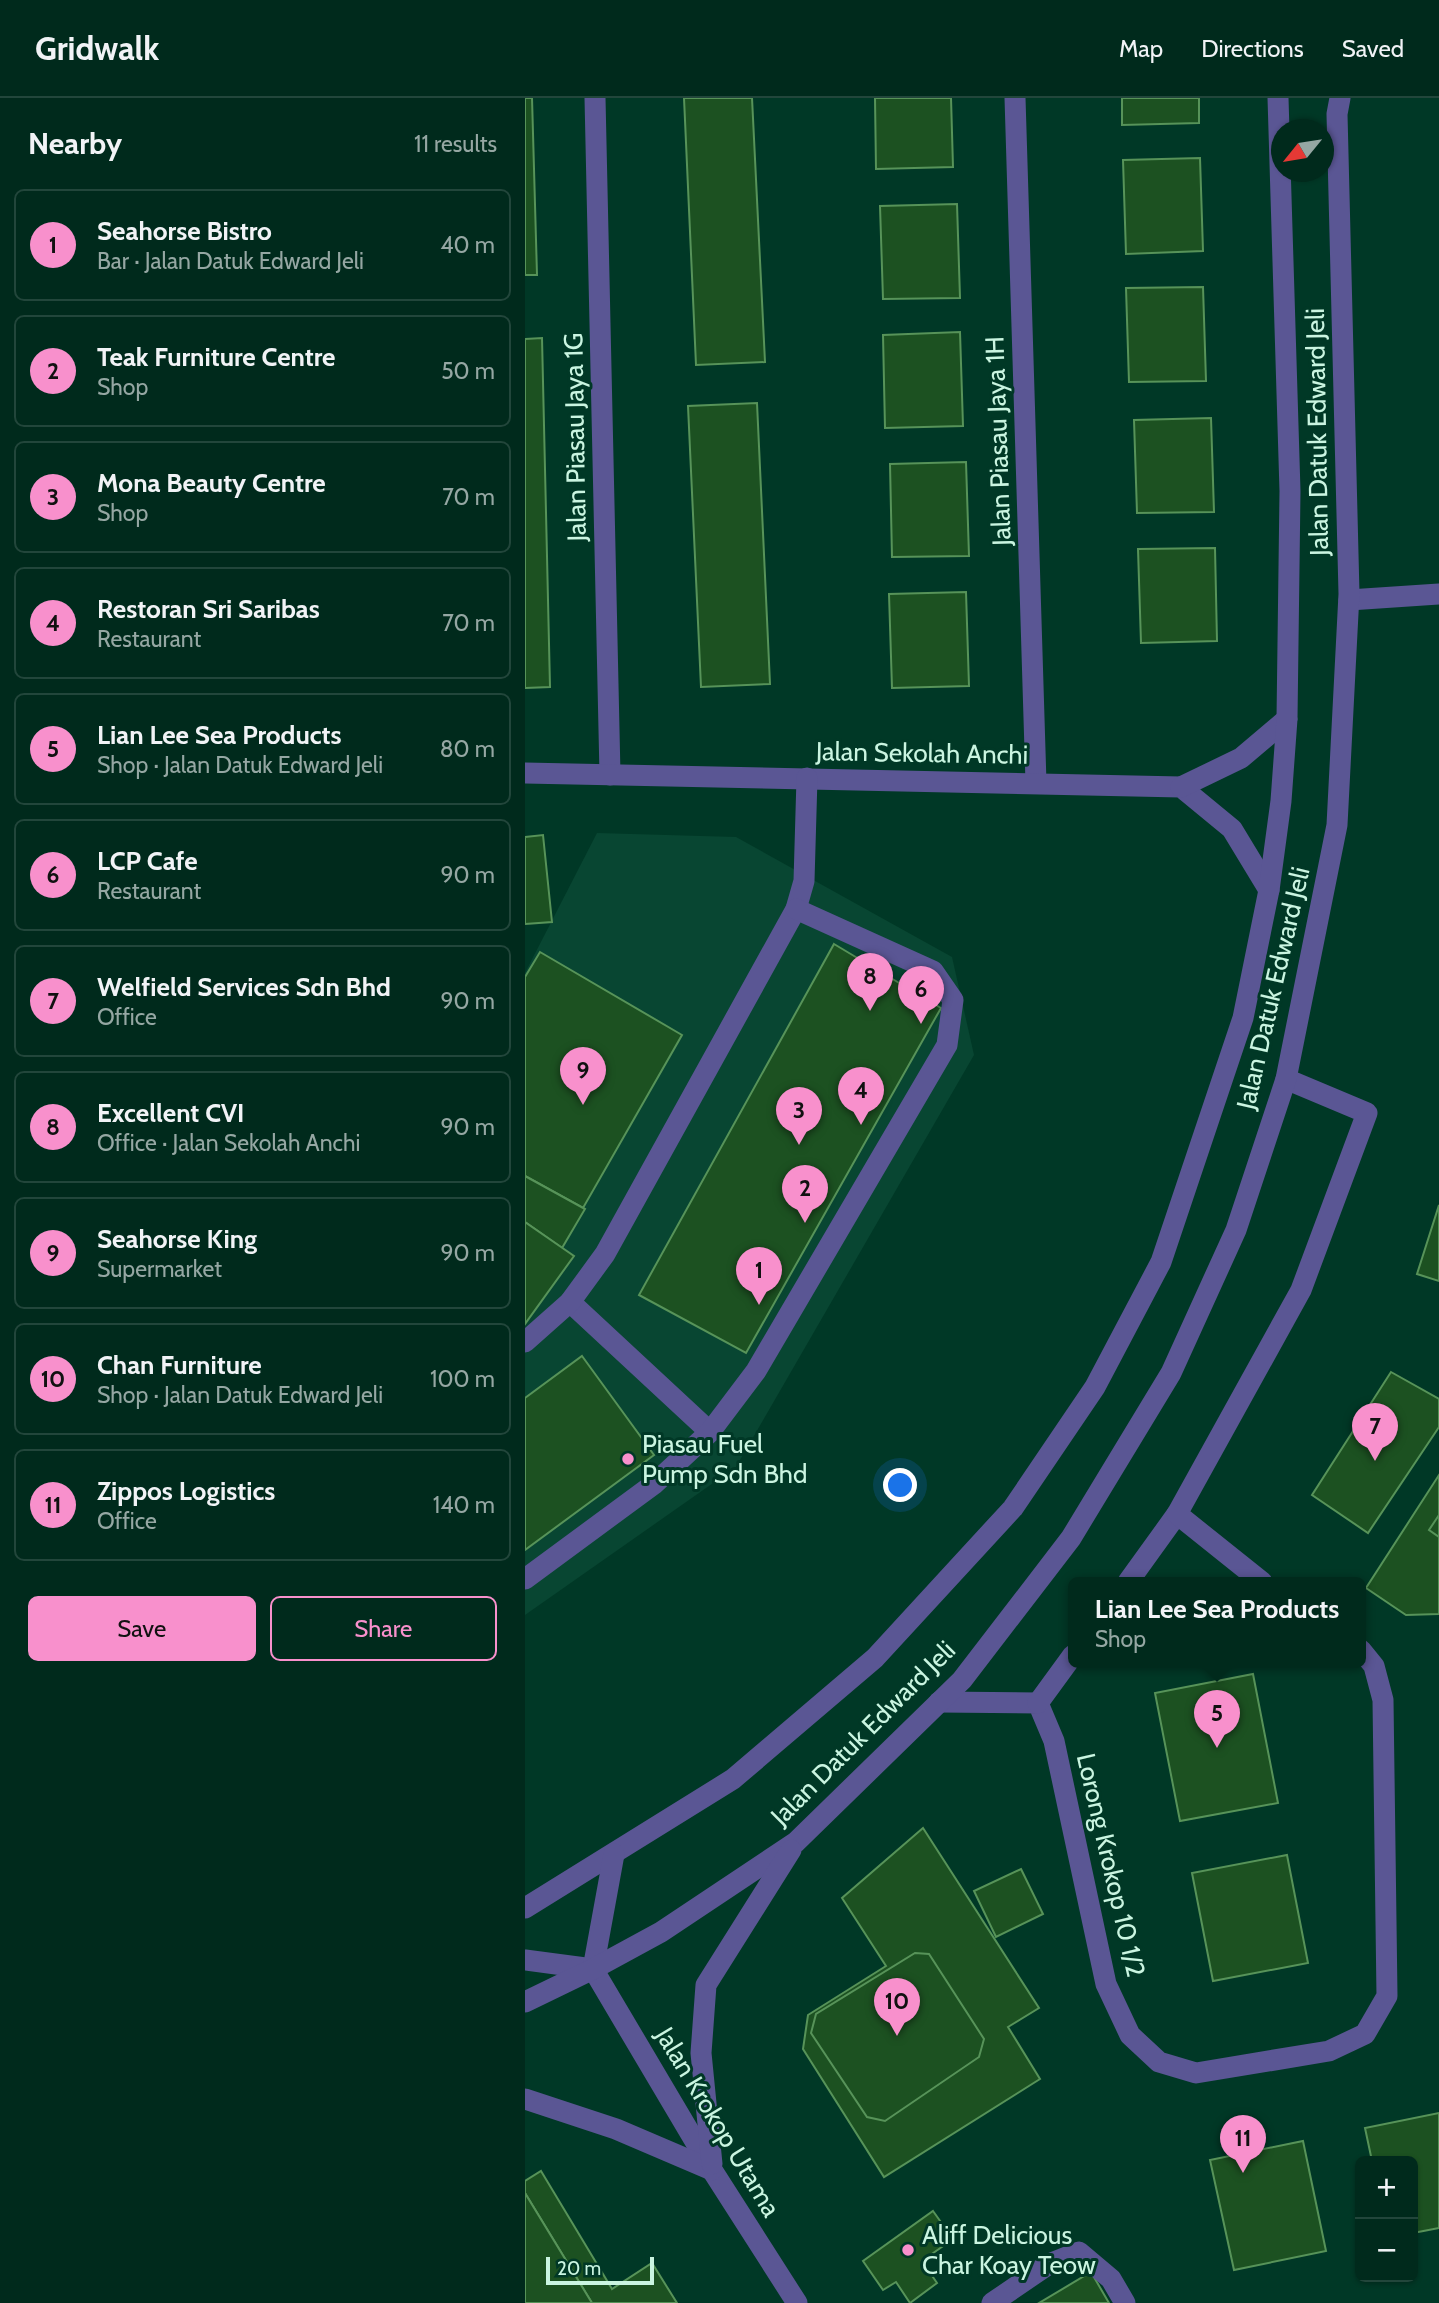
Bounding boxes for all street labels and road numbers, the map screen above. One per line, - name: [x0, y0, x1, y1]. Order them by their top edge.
- street label: Jalan Datuk Edward Jeli: [1299, 308, 1335, 557]
- street label: Jalan Piasau Jaya 1G: [557, 332, 593, 543]
- street label: Jalan Piasau Jaya 1H: [978, 336, 1018, 547]
- street label: Jalan Sekolah Anchi: [815, 735, 1028, 771]
- street label: Jalan Datuk Edward Jeli: [1229, 864, 1316, 1113]
- street label: Jalan Datuk Edward Jeli: [763, 1634, 962, 1833]
- street label: Lorong Krokop 10 1/2: [1070, 1750, 1152, 1980]
- street label: Jalan Krokop Utama: [648, 2020, 788, 2223]

